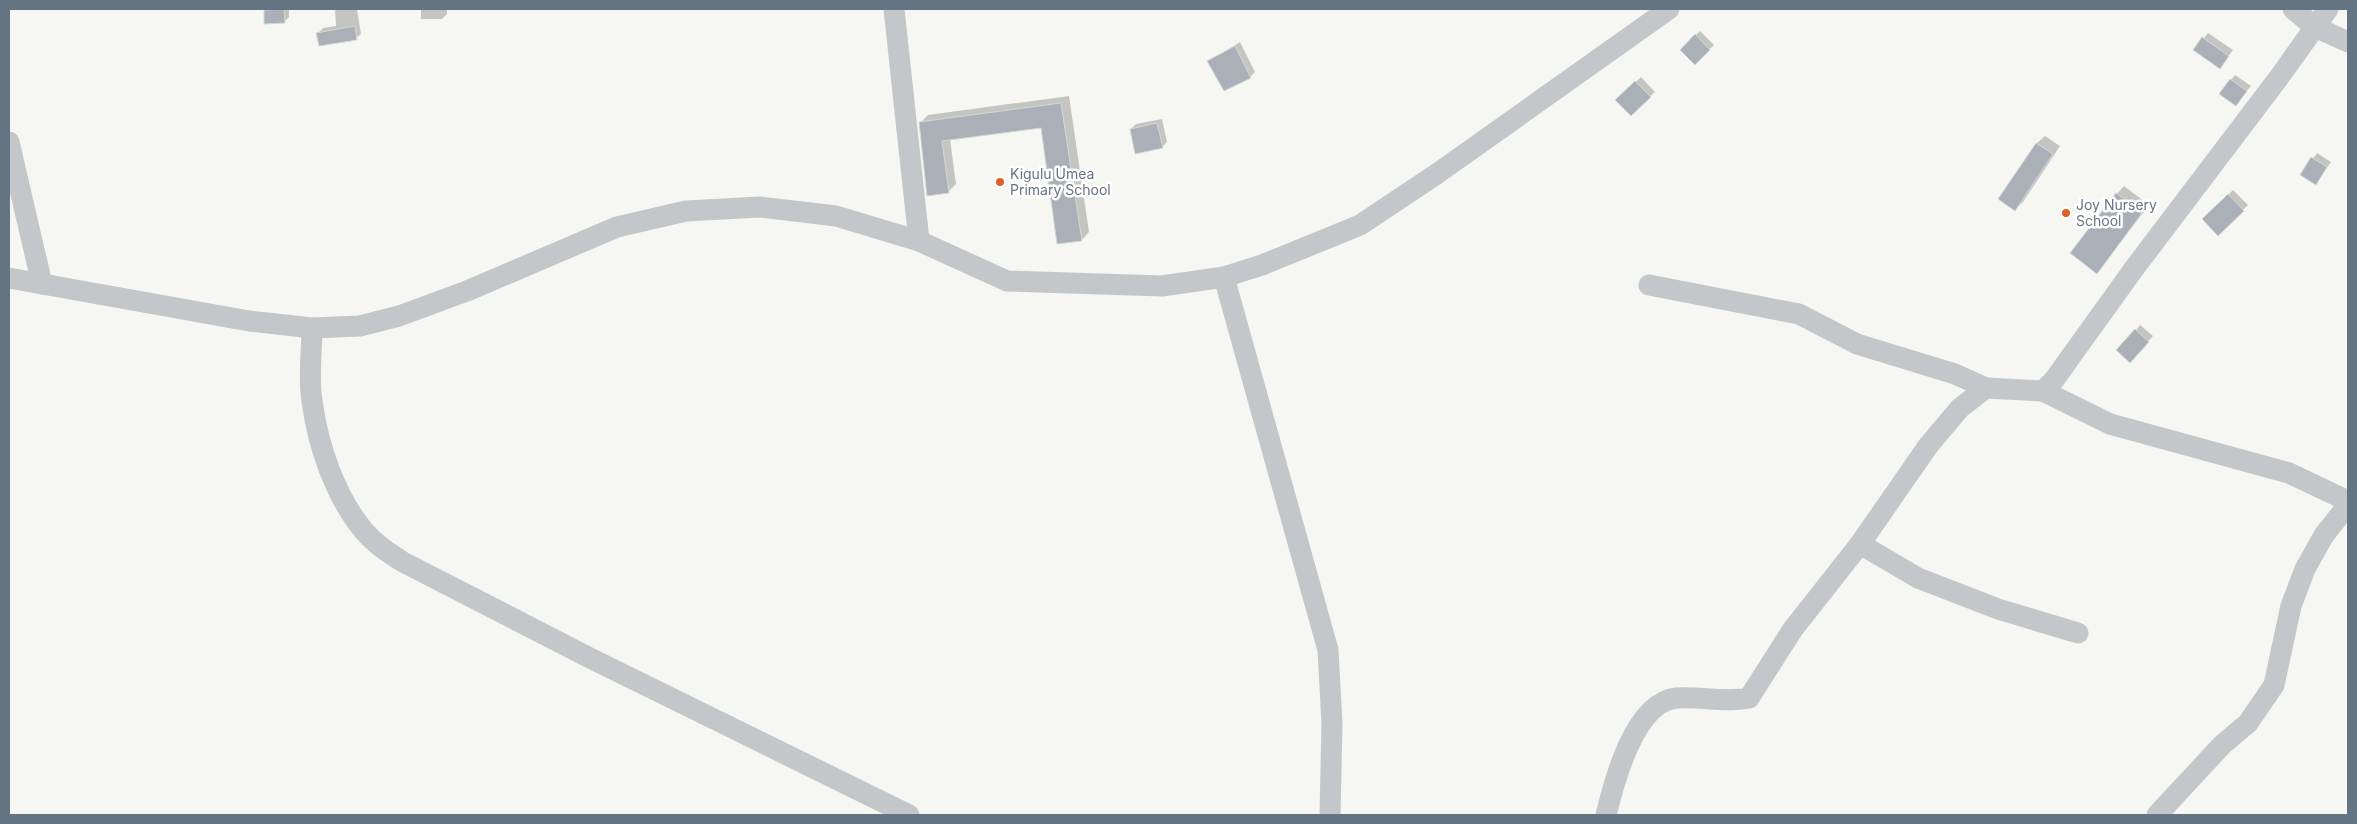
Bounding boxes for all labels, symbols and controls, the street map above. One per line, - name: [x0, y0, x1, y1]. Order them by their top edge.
- place label: Kigulu Umea Primary School: [1010, 165, 1111, 198]
- marker: Kigulu Umea Primary School: [994, 176, 1006, 188]
- place label: Joy Nursery School: [2076, 196, 2157, 229]
- marker: Joy Nursery School: [2060, 207, 2072, 219]

